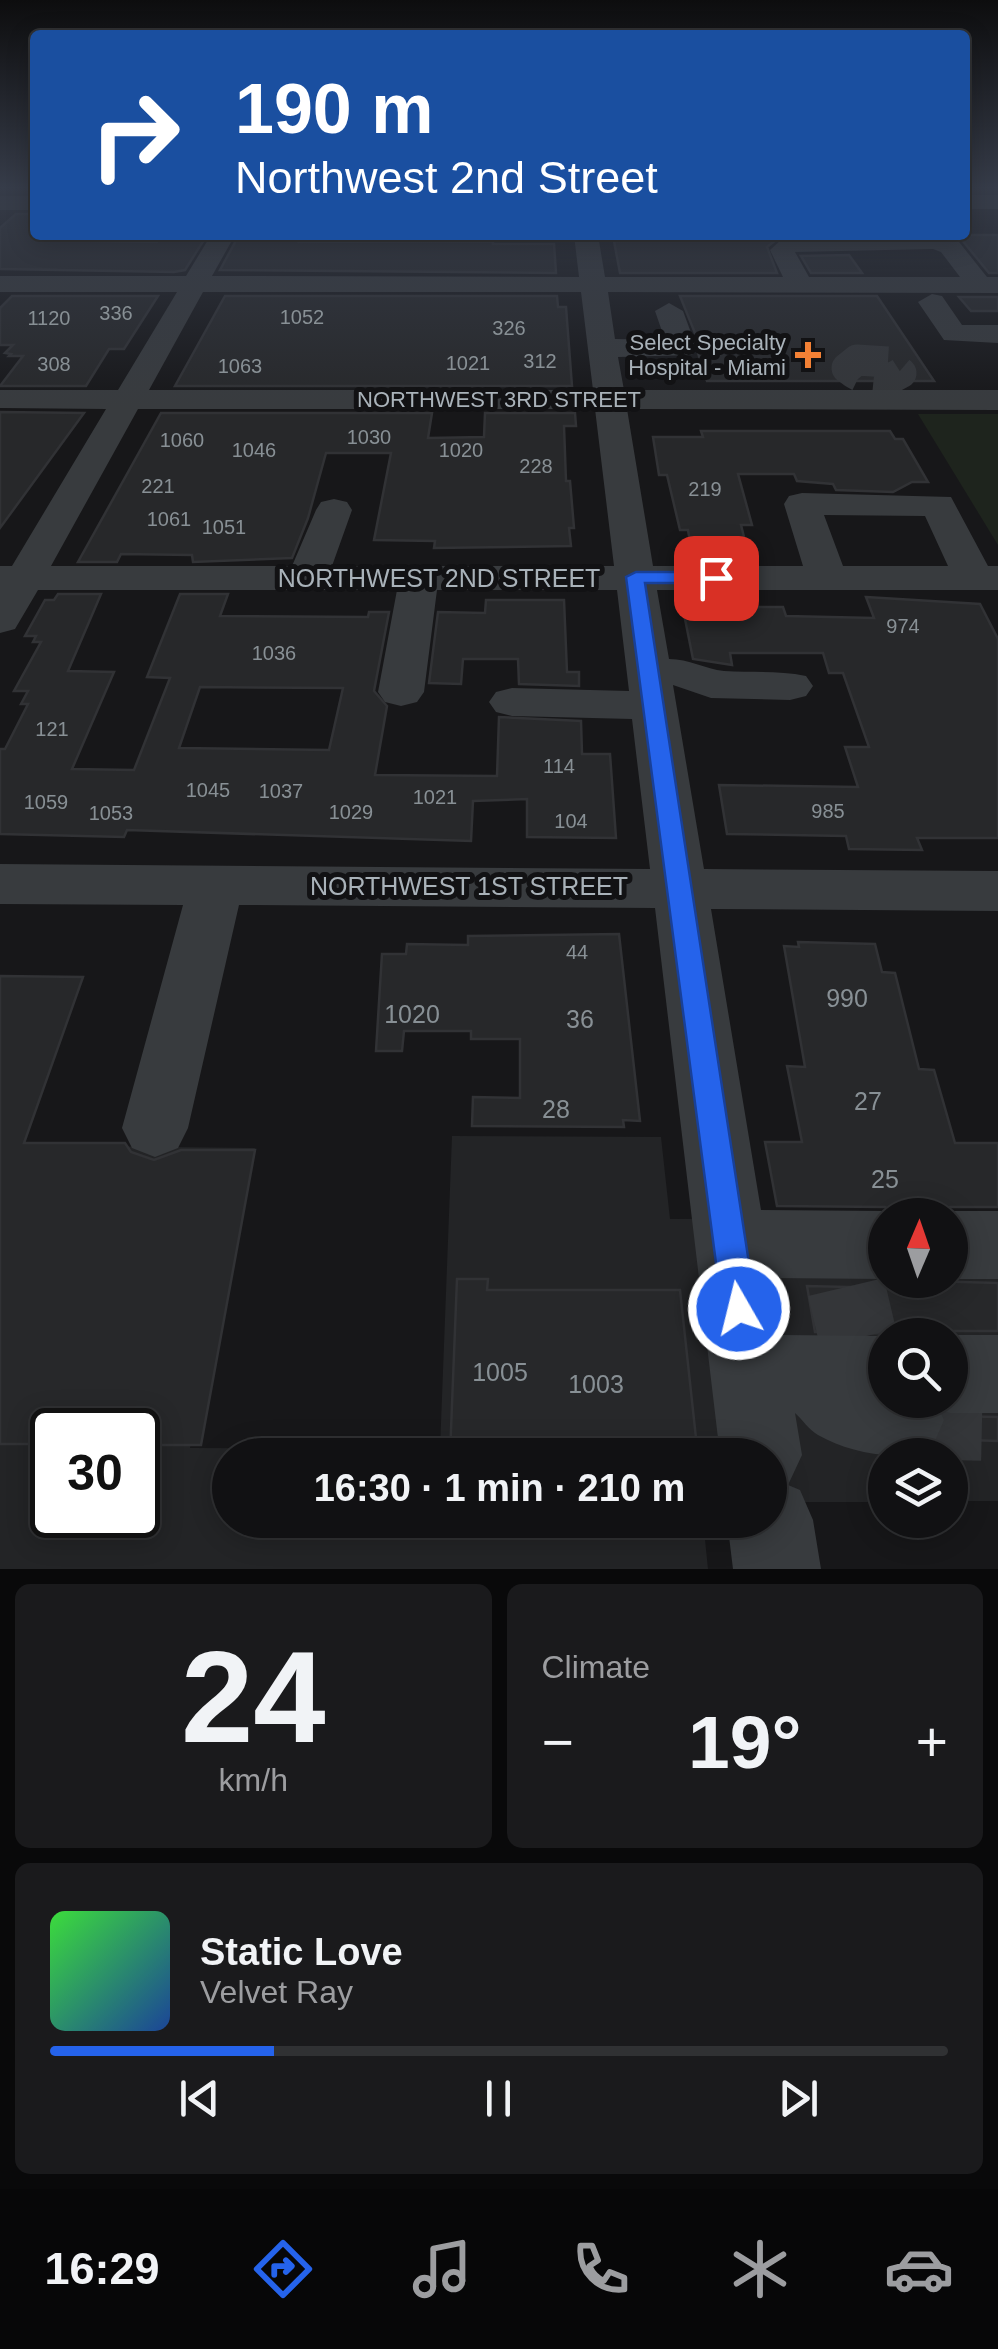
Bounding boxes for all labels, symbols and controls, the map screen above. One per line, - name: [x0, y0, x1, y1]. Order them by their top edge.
- icon: right: [70, 70, 200, 200]
- text: 190 m: [235, 70, 433, 148]
- text: Northwest 2nd Street: [235, 152, 658, 203]
- house number: 336: [99, 302, 133, 324]
- house number: 1052: [280, 306, 324, 328]
- house number: 1120: [27, 307, 71, 329]
- house number: 326: [492, 317, 526, 339]
- place label: Select Specialty Hospital - Miami: [628, 330, 786, 380]
- marker: Select Specialty Hospital - Miami: [795, 342, 821, 368]
- house number: 312: [523, 350, 557, 372]
- house number: 1021: [446, 352, 490, 374]
- house number: 308: [37, 353, 71, 375]
- house number: 1063: [218, 355, 262, 377]
- street label: NORTHWEST 3RD STREET: [357, 387, 641, 412]
- house number: 1030: [347, 426, 391, 448]
- house number: 1060: [160, 429, 204, 451]
- house number: 1046: [232, 439, 276, 461]
- house number: 1020: [439, 439, 483, 461]
- house number: 228: [519, 455, 553, 477]
- house number: 221: [141, 475, 175, 497]
- house number: 219: [688, 478, 722, 500]
- house number: 1061: [147, 508, 191, 530]
- house number: 1051: [202, 516, 246, 538]
- pin: [674, 536, 759, 621]
- icon: arrive: [689, 551, 744, 606]
- street label: NORTHWEST 2ND STREET: [278, 564, 600, 592]
- house number: 974: [886, 615, 920, 637]
- house number: 1036: [252, 642, 296, 664]
- house number: 121: [35, 718, 69, 740]
- house number: 114: [543, 755, 575, 777]
- house number: 1045: [186, 779, 230, 801]
- house number: 1037: [259, 780, 303, 802]
- house number: 1021: [413, 786, 457, 808]
- house number: 1059: [24, 791, 68, 813]
- house number: 985: [811, 800, 845, 822]
- house number: 1029: [329, 801, 373, 823]
- house number: 1053: [89, 802, 133, 824]
- house number: 104: [554, 810, 588, 832]
- street label: NORTHWEST 1ST STREET: [310, 872, 628, 900]
- house number: 44: [566, 941, 588, 963]
- house number: 990: [826, 984, 868, 1012]
- house number: 1020: [384, 1000, 440, 1028]
- house number: 36: [566, 1005, 594, 1033]
- house number: 27: [854, 1087, 882, 1115]
- house number: 28: [542, 1095, 570, 1123]
- house number: 25: [871, 1165, 899, 1193]
- north arrow: [868, 1198, 968, 1298]
- map controls: [868, 1198, 968, 1538]
- position arrow: [687, 1257, 791, 1361]
- button: search: [868, 1318, 968, 1418]
- house number: 1005: [472, 1358, 528, 1386]
- house number: 1003: [568, 1370, 624, 1398]
- speed limit sign: 30: [30, 1408, 160, 1538]
- button: layers: [868, 1438, 968, 1538]
- text: 16:30 · 1 min · 210 m: [314, 1467, 685, 1509]
- text: 24: [181, 1624, 326, 1770]
- text: Climate: [542, 1649, 650, 1685]
- text: 19°: [688, 1700, 801, 1784]
- text: −: [542, 1711, 574, 1773]
- text: +: [916, 1711, 948, 1773]
- text: km/h: [219, 1762, 288, 1798]
- text: Static Love: [200, 1931, 403, 1973]
- text: Velvet Ray: [200, 1974, 353, 2010]
- icon: previous: [172, 2071, 227, 2126]
- icon: pause: [471, 2071, 526, 2126]
- icon: next: [771, 2071, 826, 2126]
- icon: directions: [248, 2234, 318, 2304]
- icon: music: [407, 2234, 477, 2304]
- icon: phone: [566, 2234, 636, 2304]
- icon: climate: [725, 2234, 795, 2304]
- icon: car: [884, 2234, 954, 2304]
- text: 16:29: [44, 2243, 160, 2294]

